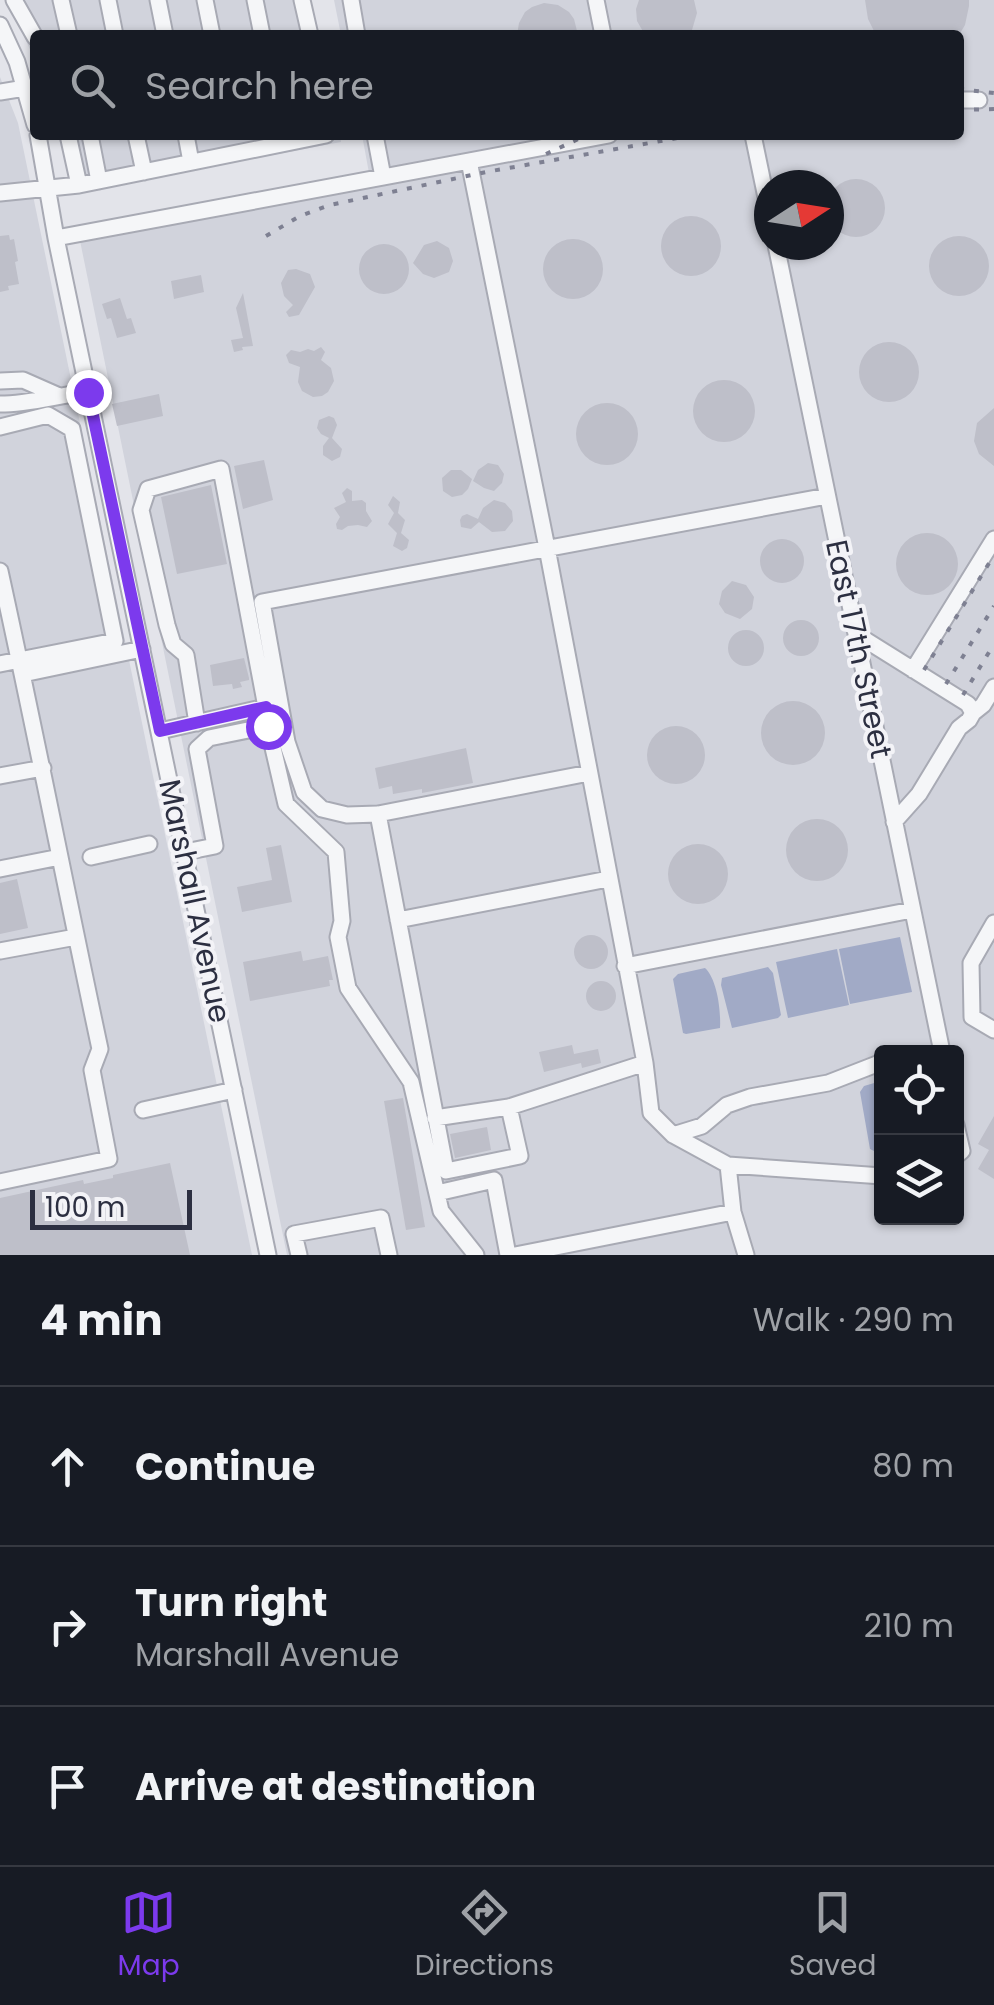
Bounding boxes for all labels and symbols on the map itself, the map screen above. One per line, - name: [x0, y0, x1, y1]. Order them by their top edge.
- north arrow: [754, 170, 844, 260]
- route end: [66, 370, 112, 416]
- street label: East 17th Street: [815, 536, 903, 762]
- route start: [246, 704, 292, 750]
- street label: Marshall Avenue: [148, 775, 242, 1027]
- scale bar: [30, 1185, 192, 1230]

